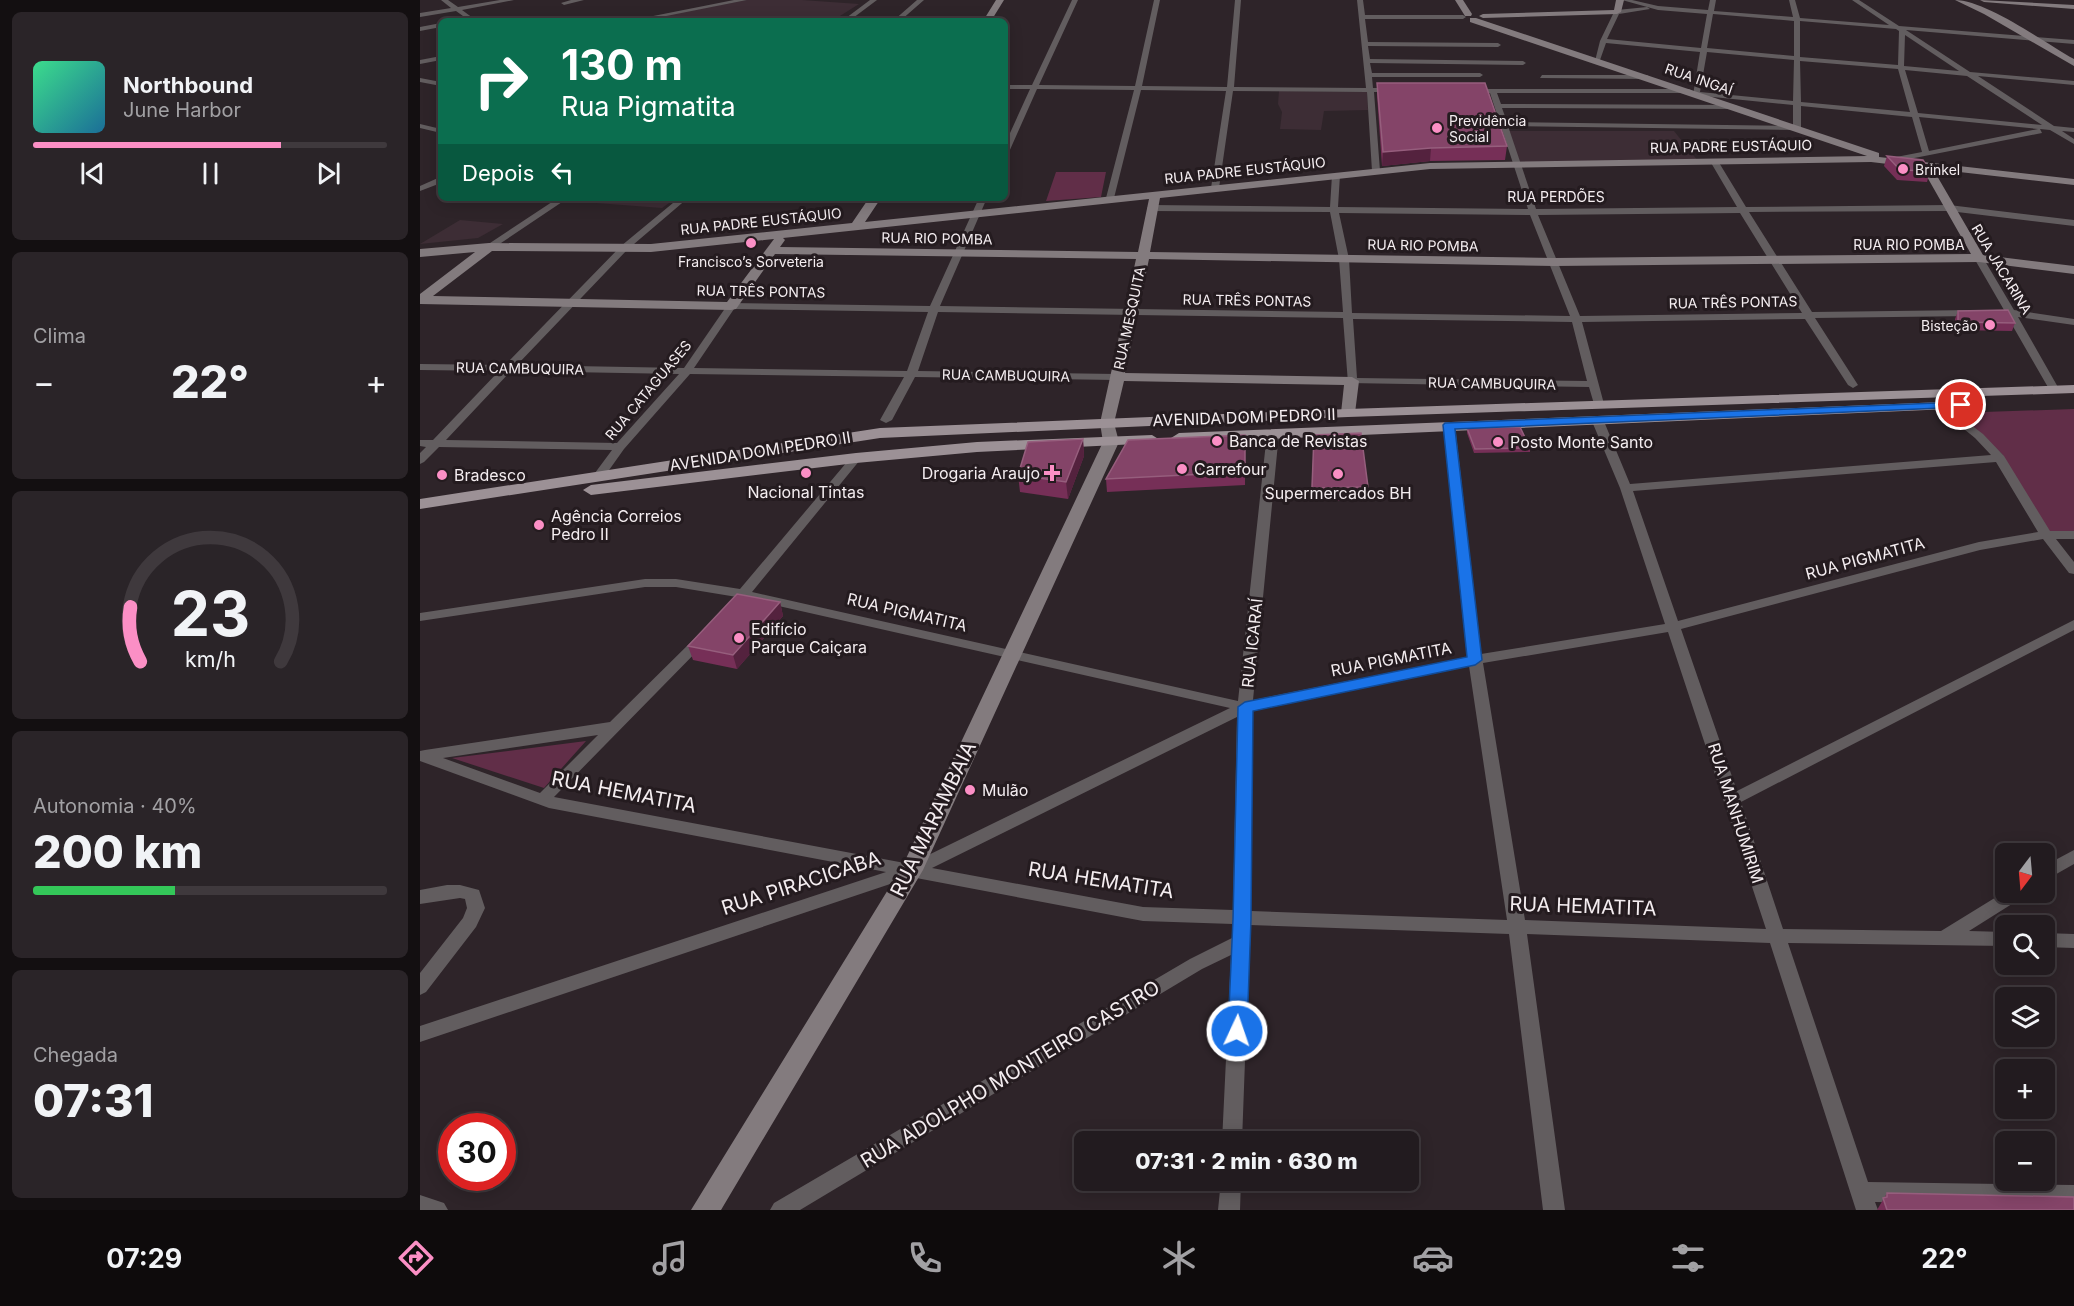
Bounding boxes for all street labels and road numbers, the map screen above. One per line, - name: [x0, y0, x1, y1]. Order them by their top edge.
- street label: RUA INGAÍ: [1663, 59, 1735, 99]
- street label: RUA PADRE EUSTÁQUIO: [1650, 136, 1812, 156]
- street label: RUA PADRE EUSTÁQUIO: [1163, 153, 1327, 187]
- street label: RUA PERDÕES: [1507, 188, 1605, 205]
- street label: RUA PADRE EUSTÁQUIO: [679, 204, 843, 238]
- street label: RUA JACARINA: [1968, 221, 2036, 317]
- street label: RUA RIO POMBA: [881, 229, 993, 247]
- street label: RUA RIO POMBA: [1367, 236, 1479, 254]
- street label: RUA RIO POMBA: [1853, 236, 1965, 253]
- street label: RUA MESQUITA: [1110, 264, 1148, 371]
- street label: RUA TRÊS PONTAS: [696, 281, 826, 301]
- street label: RUA TRÊS PONTAS: [1182, 290, 1312, 310]
- street label: RUA TRÊS PONTAS: [1668, 292, 1798, 312]
- street label: RUA CATAGUASES: [601, 337, 695, 443]
- street label: RUA CAMBUQUIRA: [456, 358, 585, 378]
- street label: RUA CAMBUQUIRA: [942, 365, 1071, 385]
- street label: RUA CAMBUQUIRA: [1428, 373, 1557, 393]
- street label: AVENIDA DOM PEDRO II: [1152, 404, 1336, 430]
- street label: AVENIDA DOM PEDRO II: [668, 427, 852, 475]
- street label: RUA PIGMATITA: [1803, 532, 1927, 584]
- street label: RUA PIGMATITA: [845, 588, 969, 636]
- street label: RUA ICARAÍ: [1237, 597, 1267, 689]
- street label: RUA PIGMATITA: [1329, 637, 1453, 681]
- street label: RUA MARAMBAIA: [885, 737, 981, 900]
- street label: RUA MANHUMIRIM: [1704, 740, 1768, 886]
- street label: RUA HEMATITA: [549, 766, 699, 818]
- street label: RUA PIRACICABA: [718, 846, 884, 920]
- street label: RUA HEMATITA: [1026, 857, 1176, 903]
- street label: RUA HEMATITA: [1509, 891, 1657, 921]
- street label: RUA ADOLPHO MONTEIRO CASTRO: [856, 975, 1164, 1173]

